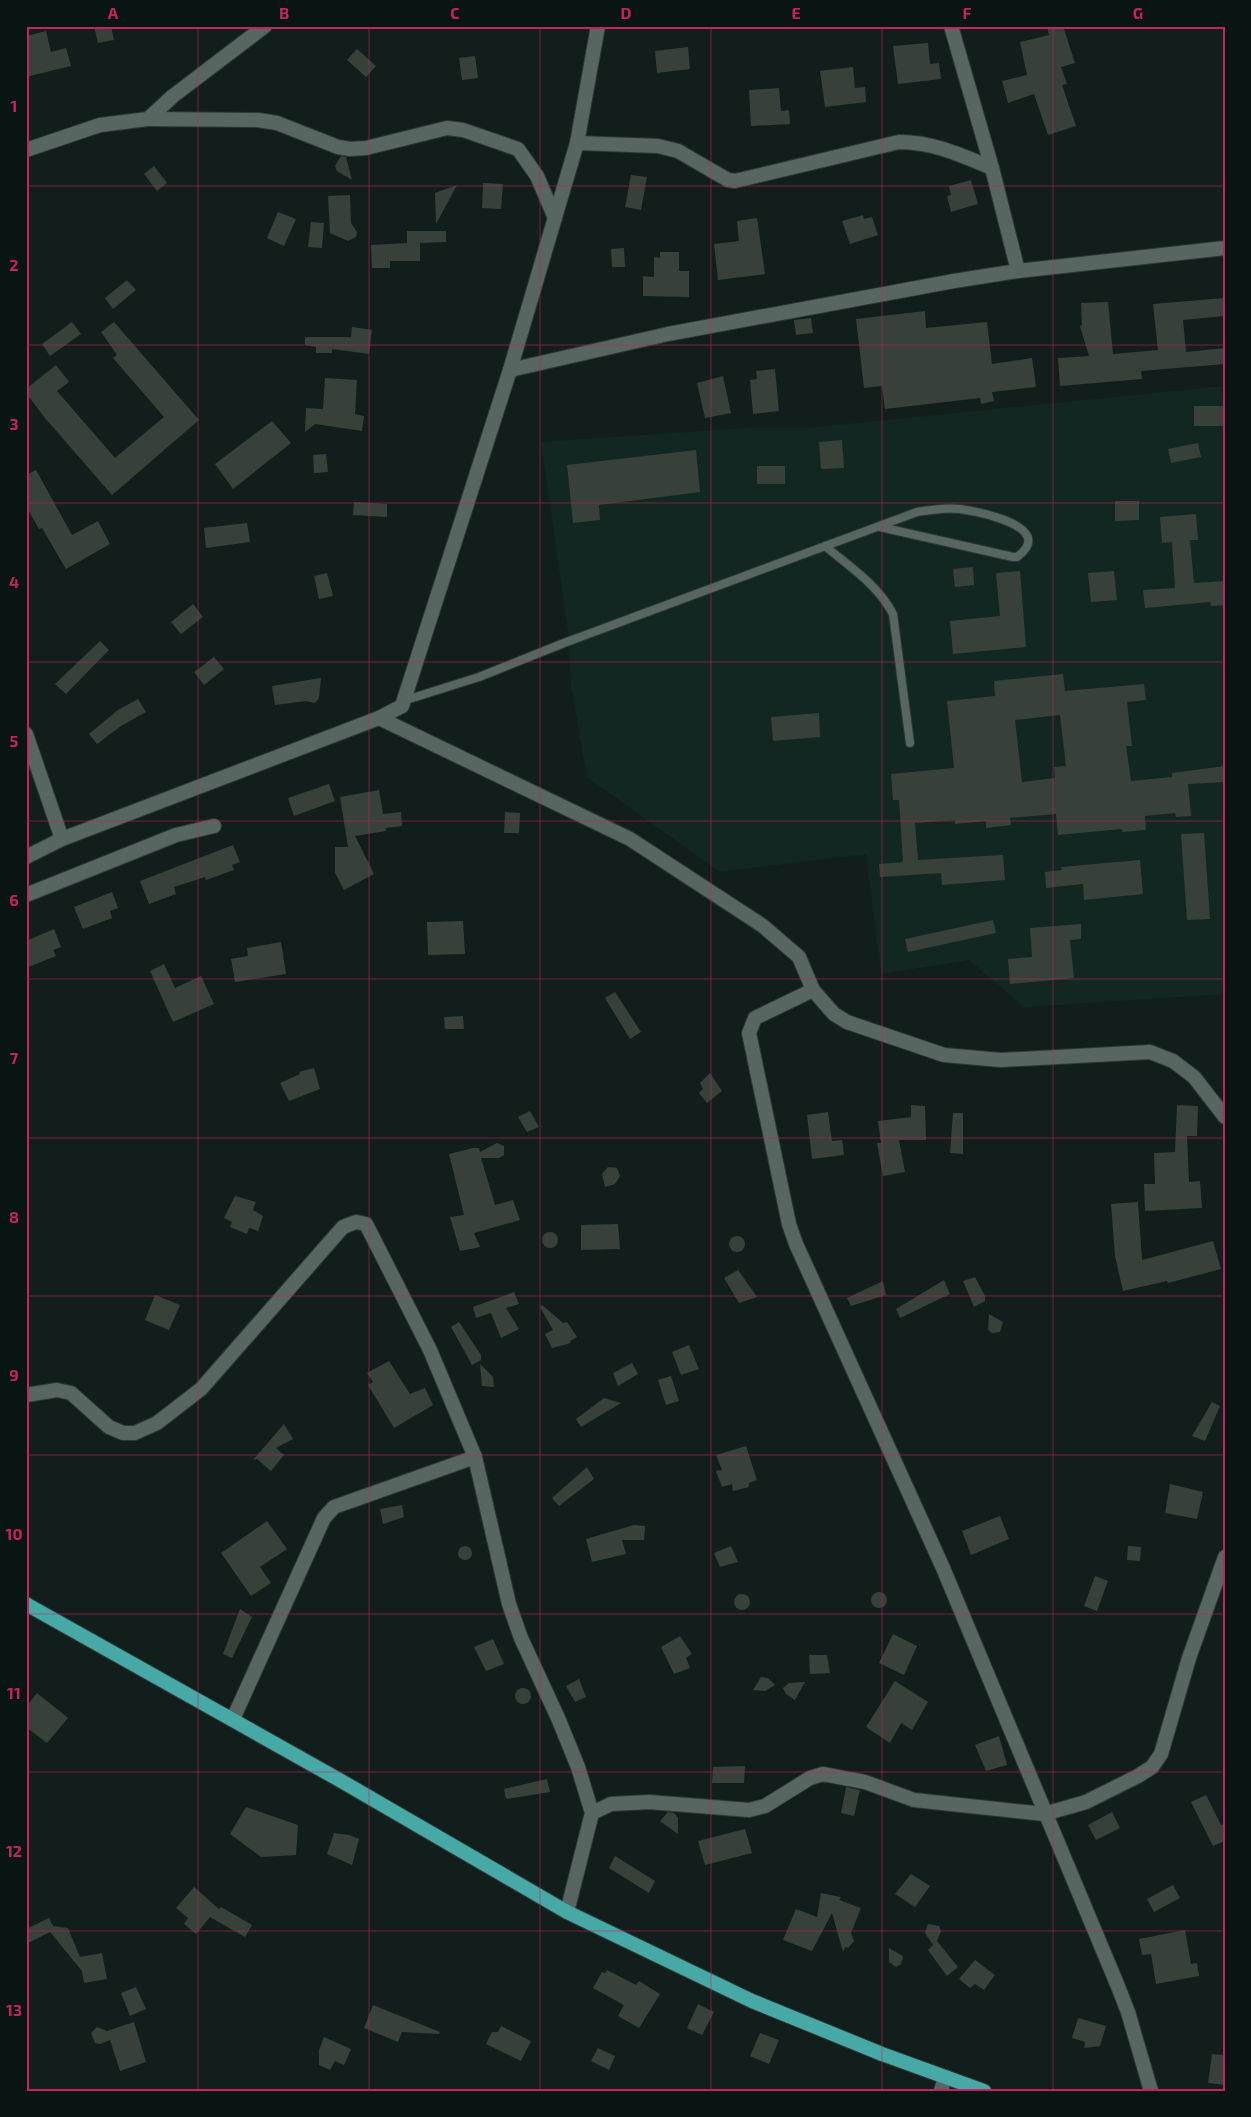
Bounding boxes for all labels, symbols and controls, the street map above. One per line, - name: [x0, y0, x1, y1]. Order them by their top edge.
- text: A: [108, 3, 119, 22]
- text: B: [279, 3, 289, 22]
- text: C: [450, 3, 460, 22]
- text: D: [621, 3, 632, 22]
- text: E: [791, 3, 801, 22]
- text: F: [963, 3, 972, 22]
- text: G: [1133, 3, 1143, 22]
- text: 1: [11, 96, 17, 115]
- text: 2: [9, 255, 19, 274]
- text: 3: [9, 414, 19, 433]
- text: 4: [9, 572, 19, 591]
- text: 5: [10, 731, 19, 750]
- text: 6: [9, 890, 19, 909]
- text: 7: [10, 1048, 19, 1067]
- text: 8: [9, 1207, 19, 1226]
- text: 9: [9, 1365, 19, 1384]
- text: 10: [5, 1524, 23, 1543]
- text: 11: [7, 1683, 21, 1702]
- text: 12: [6, 1841, 22, 1860]
- text: 13: [6, 2000, 22, 2019]

